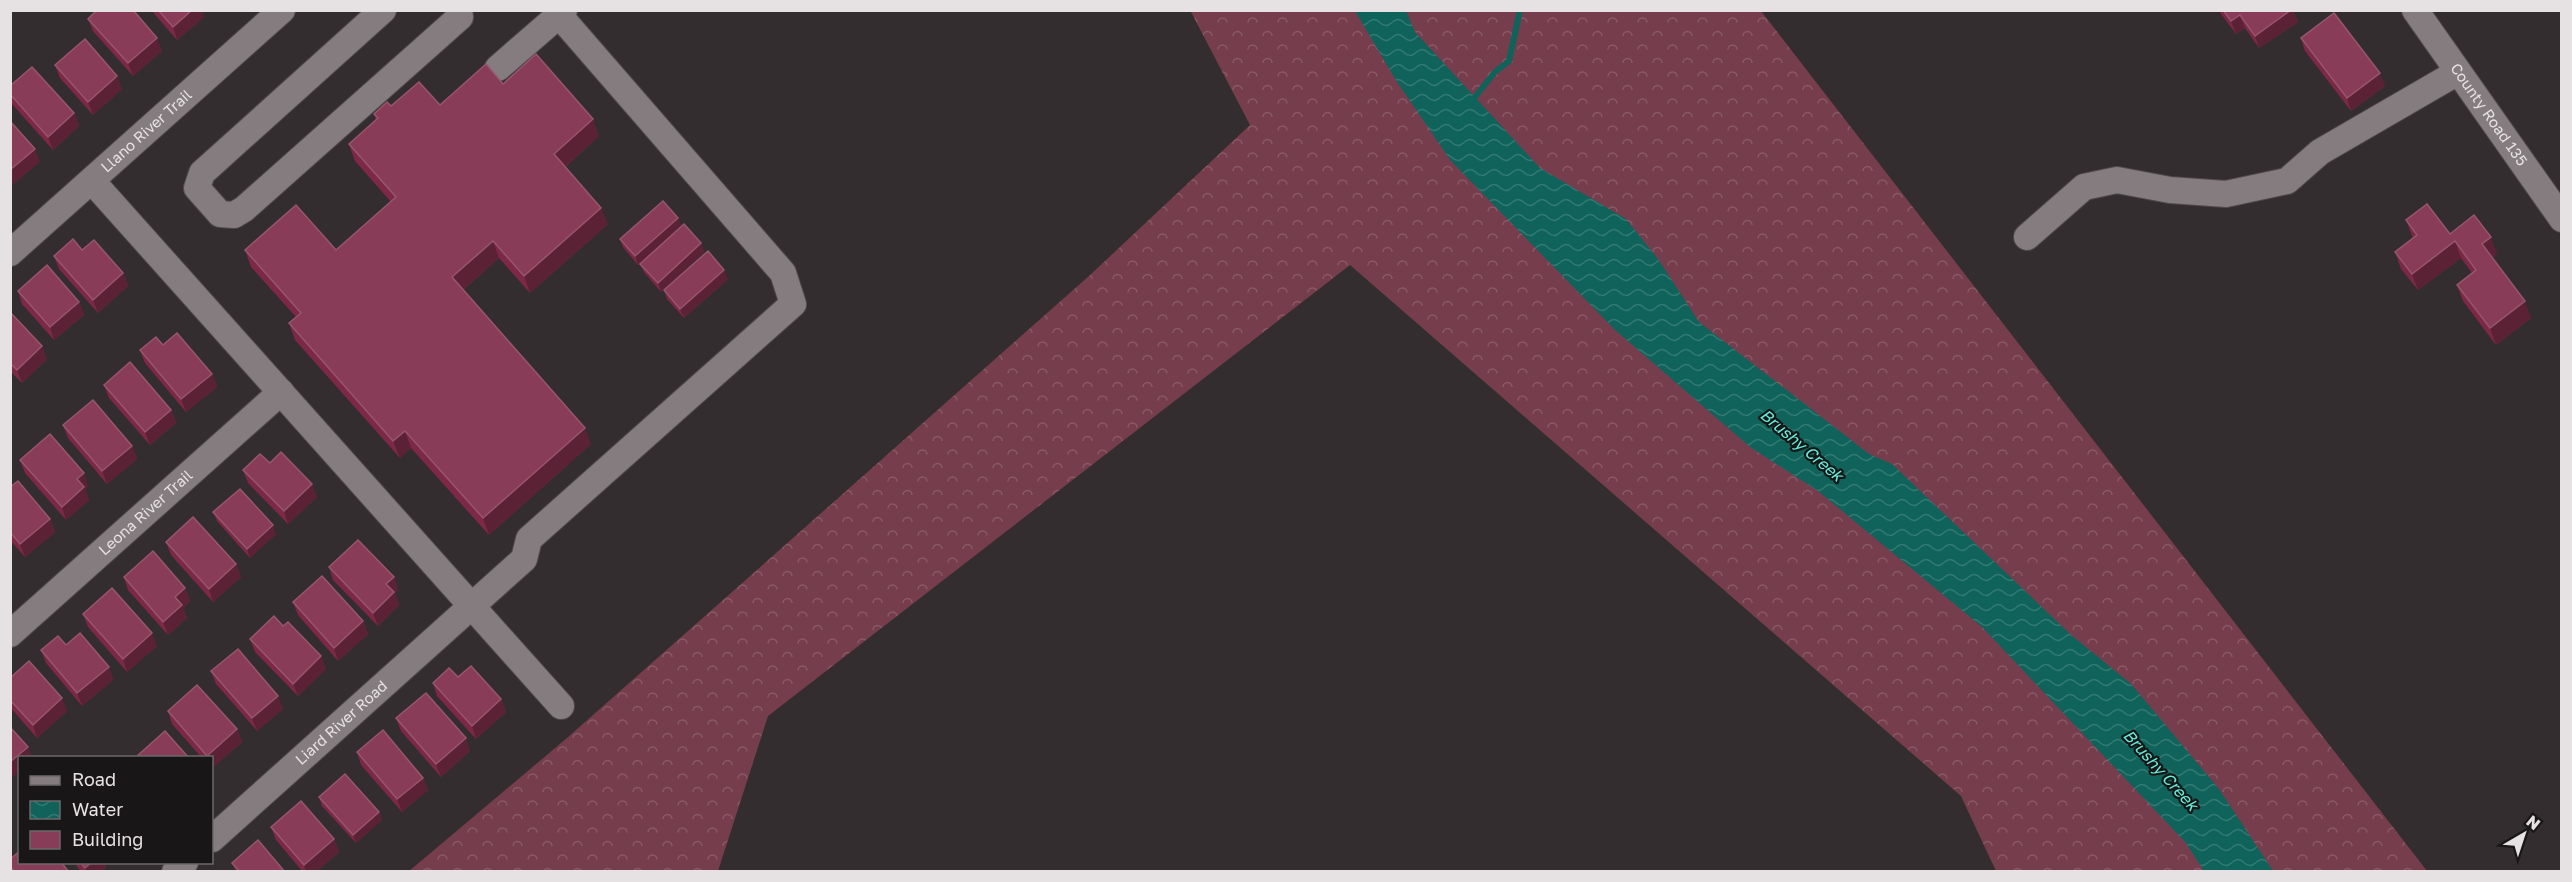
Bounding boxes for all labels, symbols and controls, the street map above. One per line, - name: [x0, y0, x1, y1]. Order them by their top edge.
- street label: County Road 135: [2447, 59, 2532, 169]
- street label: Llano River Trail: [97, 85, 195, 175]
- water label: Brushy Creek: [1756, 405, 1849, 487]
- street label: Leona River Trail: [95, 465, 196, 558]
- street label: Liard River Road: [291, 676, 390, 768]
- water label: Brushy Creek: [2119, 725, 2204, 816]
- legend: [18, 756, 213, 864]
- text: Road: [72, 768, 116, 790]
- text: Water: [72, 798, 123, 820]
- north arrow: [2494, 804, 2554, 864]
- text: N: [2522, 811, 2544, 834]
- text: Building: [72, 828, 143, 850]

